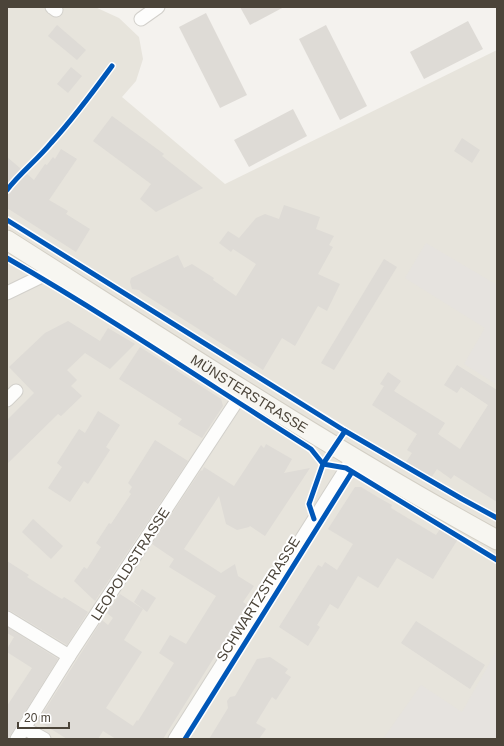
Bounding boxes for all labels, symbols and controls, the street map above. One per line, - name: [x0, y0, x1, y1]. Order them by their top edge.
- street label: MÜNSTERSTRASSE: [188, 351, 311, 436]
- street label: LEOPOLDSTRASSE: [87, 505, 173, 623]
- street label: SCHWARTZSTRASSE: [213, 534, 303, 664]
- scale bar: [18, 704, 69, 730]
- text: 20 m: [24, 711, 51, 725]

